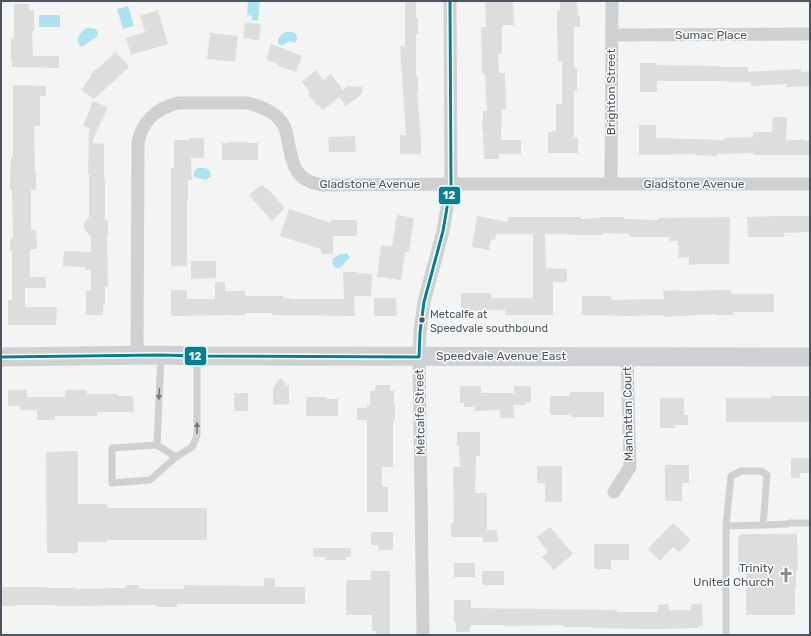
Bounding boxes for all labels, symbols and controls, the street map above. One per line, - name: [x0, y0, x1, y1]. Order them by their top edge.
- street label: Sumac Place: [675, 28, 747, 42]
- street label: Brighton Street: [604, 49, 618, 135]
- street label: Gladstone Avenue: [319, 177, 421, 191]
- street label: Gladstone Avenue: [643, 177, 745, 191]
- line badge: 12: [438, 186, 461, 205]
- text: 12: [443, 189, 455, 202]
- place label: Metcalfe at Speedvale southbound: [430, 308, 548, 335]
- marker: Metcalfe at Speedvale southbound: [417, 315, 427, 325]
- line badge: 12: [184, 346, 207, 366]
- street label: Speedvale Avenue East: [436, 349, 566, 363]
- text: 12: [189, 350, 201, 363]
- street label: Manhattan Court: [620, 366, 636, 462]
- street label: Metcalfe Street: [412, 369, 428, 455]
- one-way arrow: [156, 388, 163, 400]
- one-way arrow: [194, 421, 200, 434]
- place label: Trinity United Church: [693, 561, 774, 589]
- church icon: Trinity United Church: [777, 566, 795, 584]

